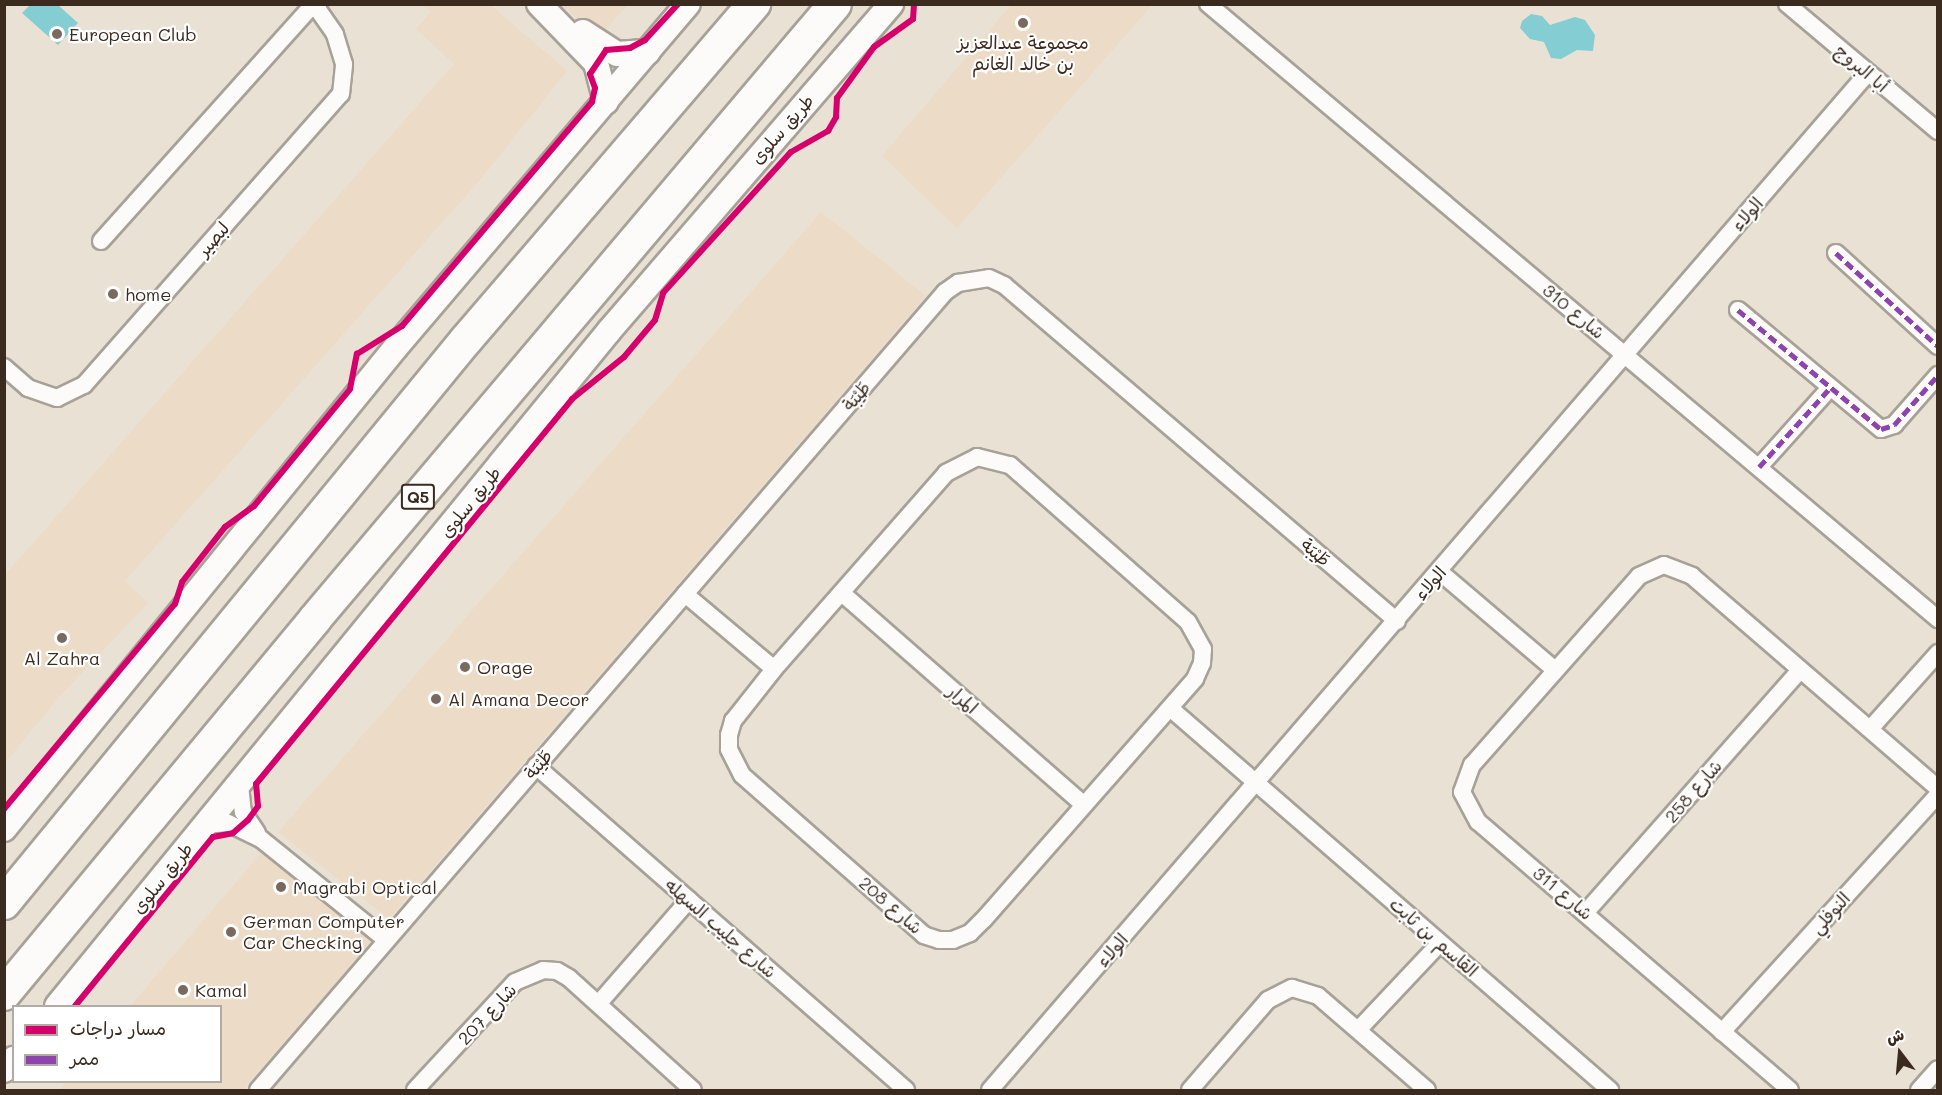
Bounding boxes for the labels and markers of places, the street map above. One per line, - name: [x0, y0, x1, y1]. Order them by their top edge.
- marker: مجموعة عبدالعزيز بن خالد الغانم: [1016, 16, 1030, 30]
- place label: European Club: [69, 23, 197, 45]
- marker: European Club: [50, 27, 64, 41]
- place label: مجموعة عبدالعزيز بن خالد الغانم: [957, 32, 1089, 74]
- place label: home: [125, 283, 171, 305]
- marker: home: [106, 287, 120, 301]
- marker: Al Zahra: [55, 631, 69, 645]
- place label: Al Zahra: [24, 647, 100, 669]
- place label: Orage: [477, 656, 533, 678]
- marker: Orage: [458, 660, 472, 674]
- place label: Al Amana Decor: [448, 688, 589, 710]
- marker: Al Amana Decor: [429, 692, 443, 706]
- place label: Magrabi Optical: [293, 876, 437, 898]
- marker: Magrabi Optical: [274, 880, 288, 894]
- place label: German Computer Car Checking: [243, 911, 405, 954]
- marker: German Computer Car Checking: [224, 925, 238, 939]
- place label: Kamal: [195, 979, 247, 1001]
- marker: Kamal: [176, 983, 190, 997]

